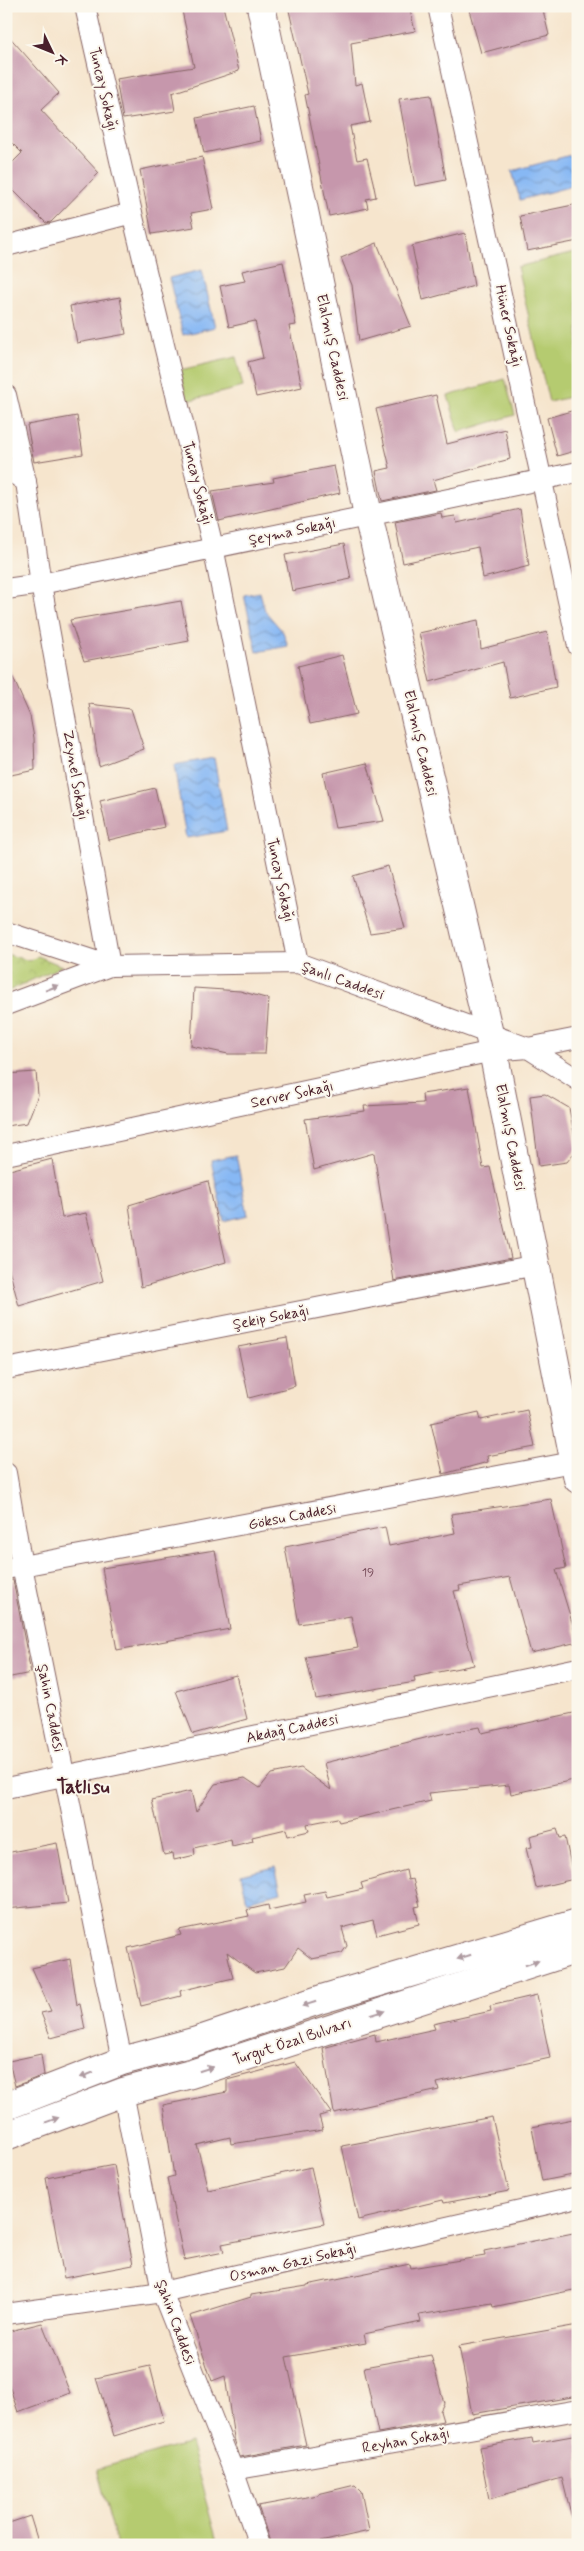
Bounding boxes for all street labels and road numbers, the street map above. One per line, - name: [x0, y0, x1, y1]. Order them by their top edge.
- street label: Tuncay Sokağı: [84, 45, 122, 133]
- street label: Hüner Sokağı: [490, 283, 527, 369]
- street label: Elalmış Caddesi: [311, 292, 353, 402]
- street label: Tuncay Sokağı: [177, 439, 217, 527]
- street label: Şeyma Sokağı: [247, 513, 338, 551]
- street label: Elalmış Caddesi: [398, 688, 442, 798]
- street label: Zeynel Sokağı: [57, 728, 93, 822]
- street label: Tuncay Sokağı: [261, 836, 299, 924]
- street label: Şanlı Caddesi: [299, 957, 387, 1005]
- street label: Server Sokağı: [249, 1076, 336, 1114]
- street label: Elalmış Caddesi: [490, 1082, 530, 1192]
- street label: Şekip Sokağı: [231, 1301, 311, 1335]
- street label: Göksu Caddesi: [247, 1499, 338, 1535]
- street label: Şahin Caddesi: [32, 1662, 68, 1754]
- street label: Akdağ Caddesi: [244, 1709, 340, 1749]
- street label: Turgut Özal Bulvarı: [230, 2013, 355, 2072]
- street label: Osman Gazi Sokağı: [228, 2239, 359, 2287]
- street label: Şahin Caddesi: [150, 2277, 200, 2368]
- street label: Reyhan Sokağı: [361, 2423, 452, 2459]

